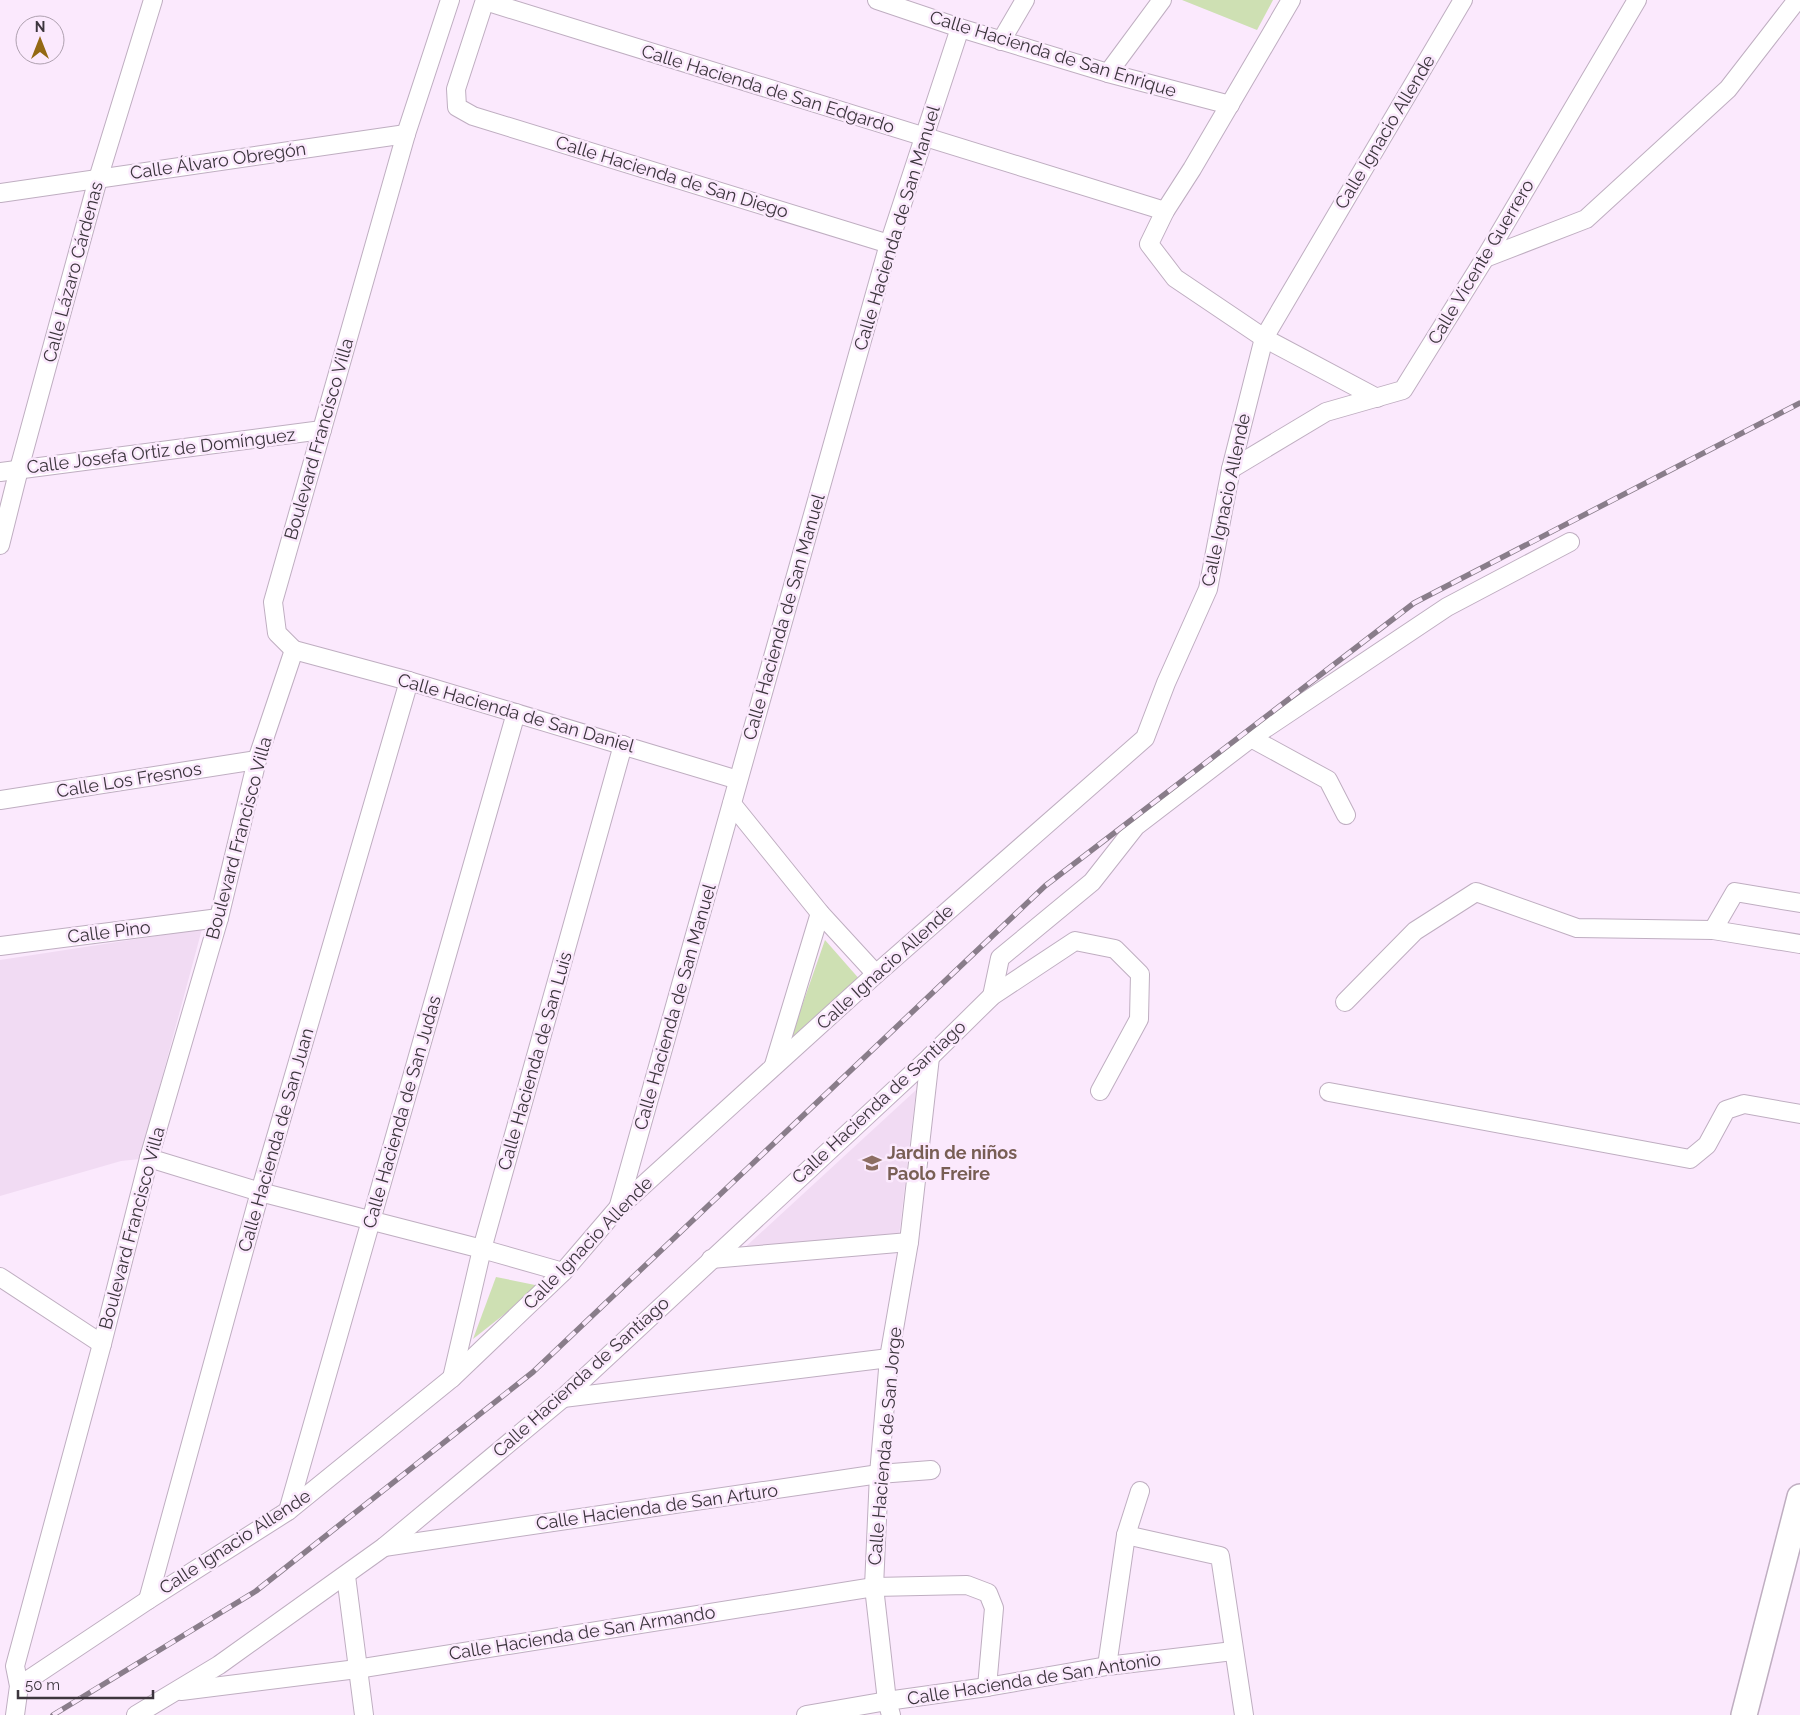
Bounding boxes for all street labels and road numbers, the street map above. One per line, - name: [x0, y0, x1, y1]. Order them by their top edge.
- street label: Calle Hacienda de San Enrique: [927, 6, 1179, 101]
- street label: Calle Hacienda de San Edgardo: [639, 40, 898, 137]
- street label: Calle Ignacio Allende: [1330, 50, 1439, 213]
- street label: Calle Hacienda de San Manuel: [849, 103, 944, 353]
- street label: Calle Hacienda de San Diego: [553, 131, 791, 222]
- street label: Calle Álvaro Obregón: [129, 137, 307, 183]
- street label: Calle Vicente Guerrero: [1423, 175, 1538, 348]
- street label: Calle Lázaro Cárdenas: [38, 179, 107, 365]
- street label: Boulevard Francisco Villa: [280, 336, 357, 542]
- street label: Calle Ignacio Allende: [1197, 411, 1254, 588]
- street label: Calle Josefa Ortiz de Domínguez: [25, 424, 297, 477]
- street label: Calle Hacienda de San Manuel: [738, 491, 829, 742]
- street label: Calle Hacienda de San Daniel: [395, 669, 637, 756]
- street label: Boulevard Francisco Villa: [201, 734, 276, 941]
- street label: Calle Los Fresnos: [55, 758, 203, 801]
- street label: Calle Hacienda de San Manuel: [629, 881, 720, 1132]
- street label: Calle Ignacio Allende: [812, 900, 957, 1033]
- street label: Calle Pino: [66, 916, 152, 947]
- street label: Calle Hacienda de San Luis: [493, 949, 576, 1173]
- street label: Calle Hacienda de San Judas: [358, 993, 445, 1231]
- street label: Calle Hacienda de Santiago: [788, 1015, 970, 1188]
- street label: Calle Hacienda de San Juan: [233, 1026, 318, 1254]
- street label: Boulevard Francisco Villa: [94, 1124, 169, 1331]
- street label: Calle Ignacio Allende: [519, 1172, 657, 1313]
- street label: Calle Hacienda de Santiago: [488, 1292, 673, 1461]
- street label: Calle Hacienda de San Jorge: [864, 1325, 905, 1566]
- street label: Calle Hacienda de San Arturo: [535, 1479, 780, 1534]
- street label: Calle Ignacio Allende: [155, 1485, 315, 1598]
- street label: Calle Hacienda de San Armando: [447, 1601, 717, 1664]
- street label: Calle Hacienda de San Antonio: [906, 1648, 1163, 1709]

